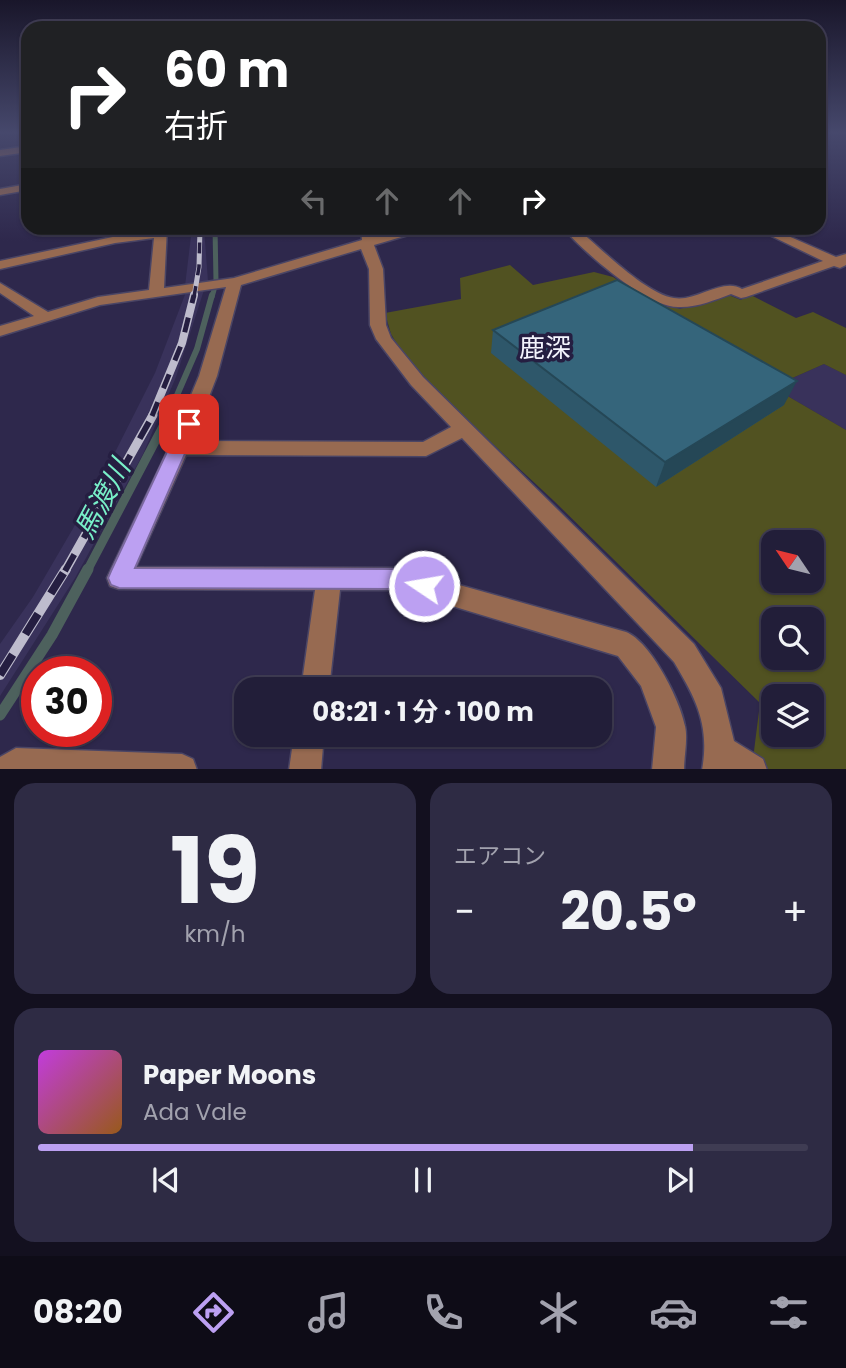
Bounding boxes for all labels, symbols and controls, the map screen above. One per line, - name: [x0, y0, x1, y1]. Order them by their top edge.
- text: 60 m: [164, 36, 289, 104]
- icon: right: [49, 49, 140, 140]
- text: 右折: [164, 103, 228, 148]
- icon: left: [295, 182, 333, 220]
- icon: ahead: [368, 182, 406, 220]
- icon: ahead: [441, 182, 479, 220]
- icon: right: [514, 182, 552, 220]
- district label: 鹿深: [519, 330, 571, 366]
- pin: [159, 394, 219, 454]
- icon: arrive: [170, 405, 208, 443]
- water label: 馬渡川: [66, 450, 141, 545]
- north arrow: [761, 530, 824, 593]
- map controls: [761, 530, 824, 747]
- position arrow: [387, 549, 461, 623]
- button: search: [761, 607, 824, 670]
- speed limit sign: 30: [21, 656, 112, 747]
- button: layers: [761, 684, 824, 747]
- text: 08:21 · 1 分 · 100 m: [312, 694, 534, 730]
- text: 19: [170, 807, 260, 935]
- text: エアコン: [454, 840, 546, 872]
- text: 20.5°: [560, 875, 697, 948]
- text: −: [454, 885, 475, 938]
- text: +: [782, 885, 808, 938]
- text: km/h: [184, 918, 246, 950]
- text: Paper Moons: [143, 1057, 316, 1093]
- text: Ada Vale: [143, 1096, 247, 1128]
- icon: previous: [147, 1161, 185, 1199]
- icon: pause: [404, 1161, 442, 1199]
- icon: next: [661, 1161, 699, 1199]
- icon: directions: [189, 1288, 238, 1337]
- icon: music: [304, 1288, 353, 1337]
- icon: phone: [419, 1288, 468, 1337]
- icon: climate: [534, 1288, 583, 1337]
- icon: car: [649, 1288, 698, 1337]
- icon: filters: [764, 1288, 813, 1337]
- text: 08:20: [33, 1289, 123, 1334]

